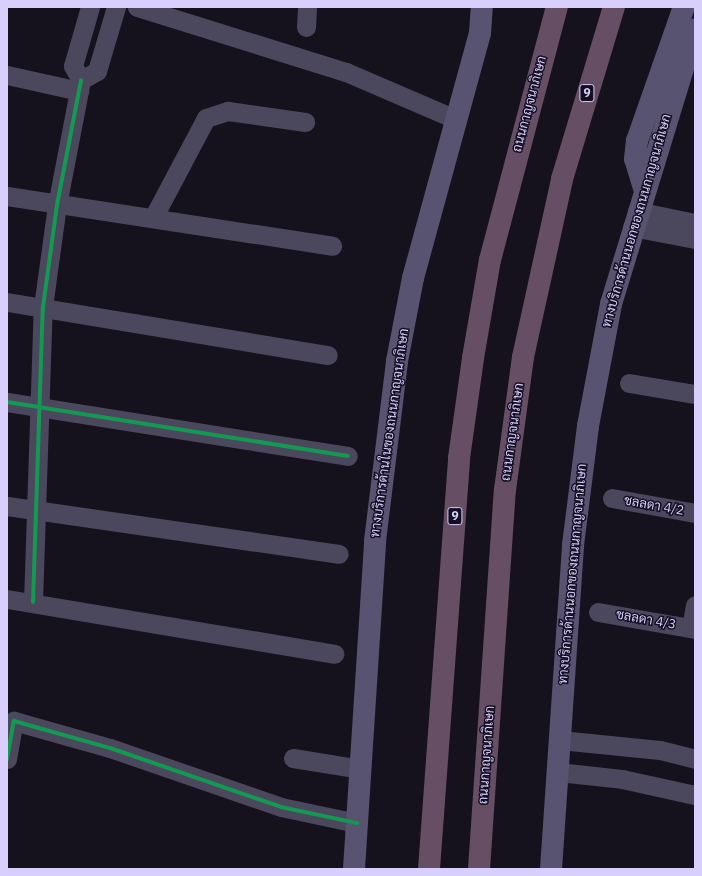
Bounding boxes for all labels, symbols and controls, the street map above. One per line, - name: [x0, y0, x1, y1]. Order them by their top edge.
- street label: ถนนกาญจนาภิเษก: [510, 54, 550, 154]
- road number: 9: [579, 83, 595, 103]
- street label: ทางบริการด้านนอกของถนนกาญจนาภิเษก: [599, 112, 675, 330]
- street label: ทางบริการด้านในของถนนกาญจนาภิเษก: [368, 327, 412, 539]
- street label: ถนนกาญจนาภิเษก: [498, 382, 528, 482]
- street label: ทางบริการด้านนอกของถนนกาญจนาภิเษก: [556, 463, 590, 685]
- street label: ชลลดา 4/2: [623, 493, 685, 519]
- road number: 9: [447, 506, 463, 526]
- street label: ชลลดา 4/3: [615, 607, 677, 633]
- street label: ถนนกาญจนาภิเษก: [476, 705, 498, 805]

